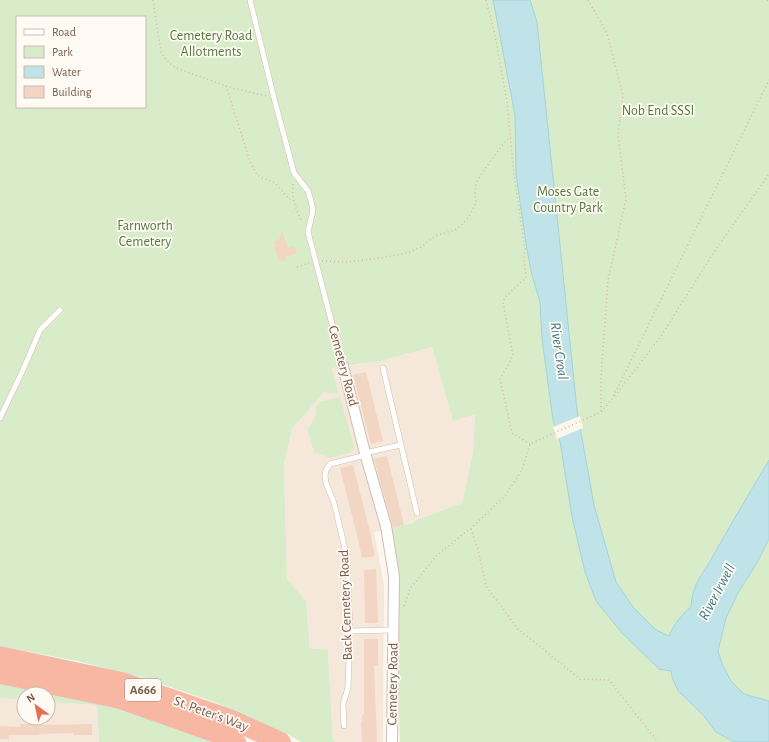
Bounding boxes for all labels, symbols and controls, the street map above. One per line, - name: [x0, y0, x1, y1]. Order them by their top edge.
- legend: [16, 16, 146, 108]
- text: Road: [52, 26, 76, 38]
- park label: Cemetery Road Allotments: [170, 29, 252, 59]
- text: Park: [52, 46, 73, 58]
- text: Water: [52, 66, 81, 78]
- text: Building: [52, 86, 92, 98]
- park label: Nob End SSSI: [622, 104, 694, 118]
- park label: Moses Gate Country Park: [533, 185, 603, 215]
- park label: Farnworth Cemetery: [117, 219, 173, 249]
- water label: River Croal: [548, 321, 571, 381]
- street label: Cemetery Road: [326, 324, 360, 408]
- street label: Back Cemetery Road: [337, 549, 355, 661]
- water label: River Irwell: [696, 561, 738, 623]
- street label: Cemetery Road: [385, 643, 401, 725]
- road number: A666: [125, 679, 161, 701]
- north arrow: [16, 686, 56, 726]
- text: N: [25, 691, 37, 705]
- street label: St. Peter's Way: [172, 694, 250, 734]

